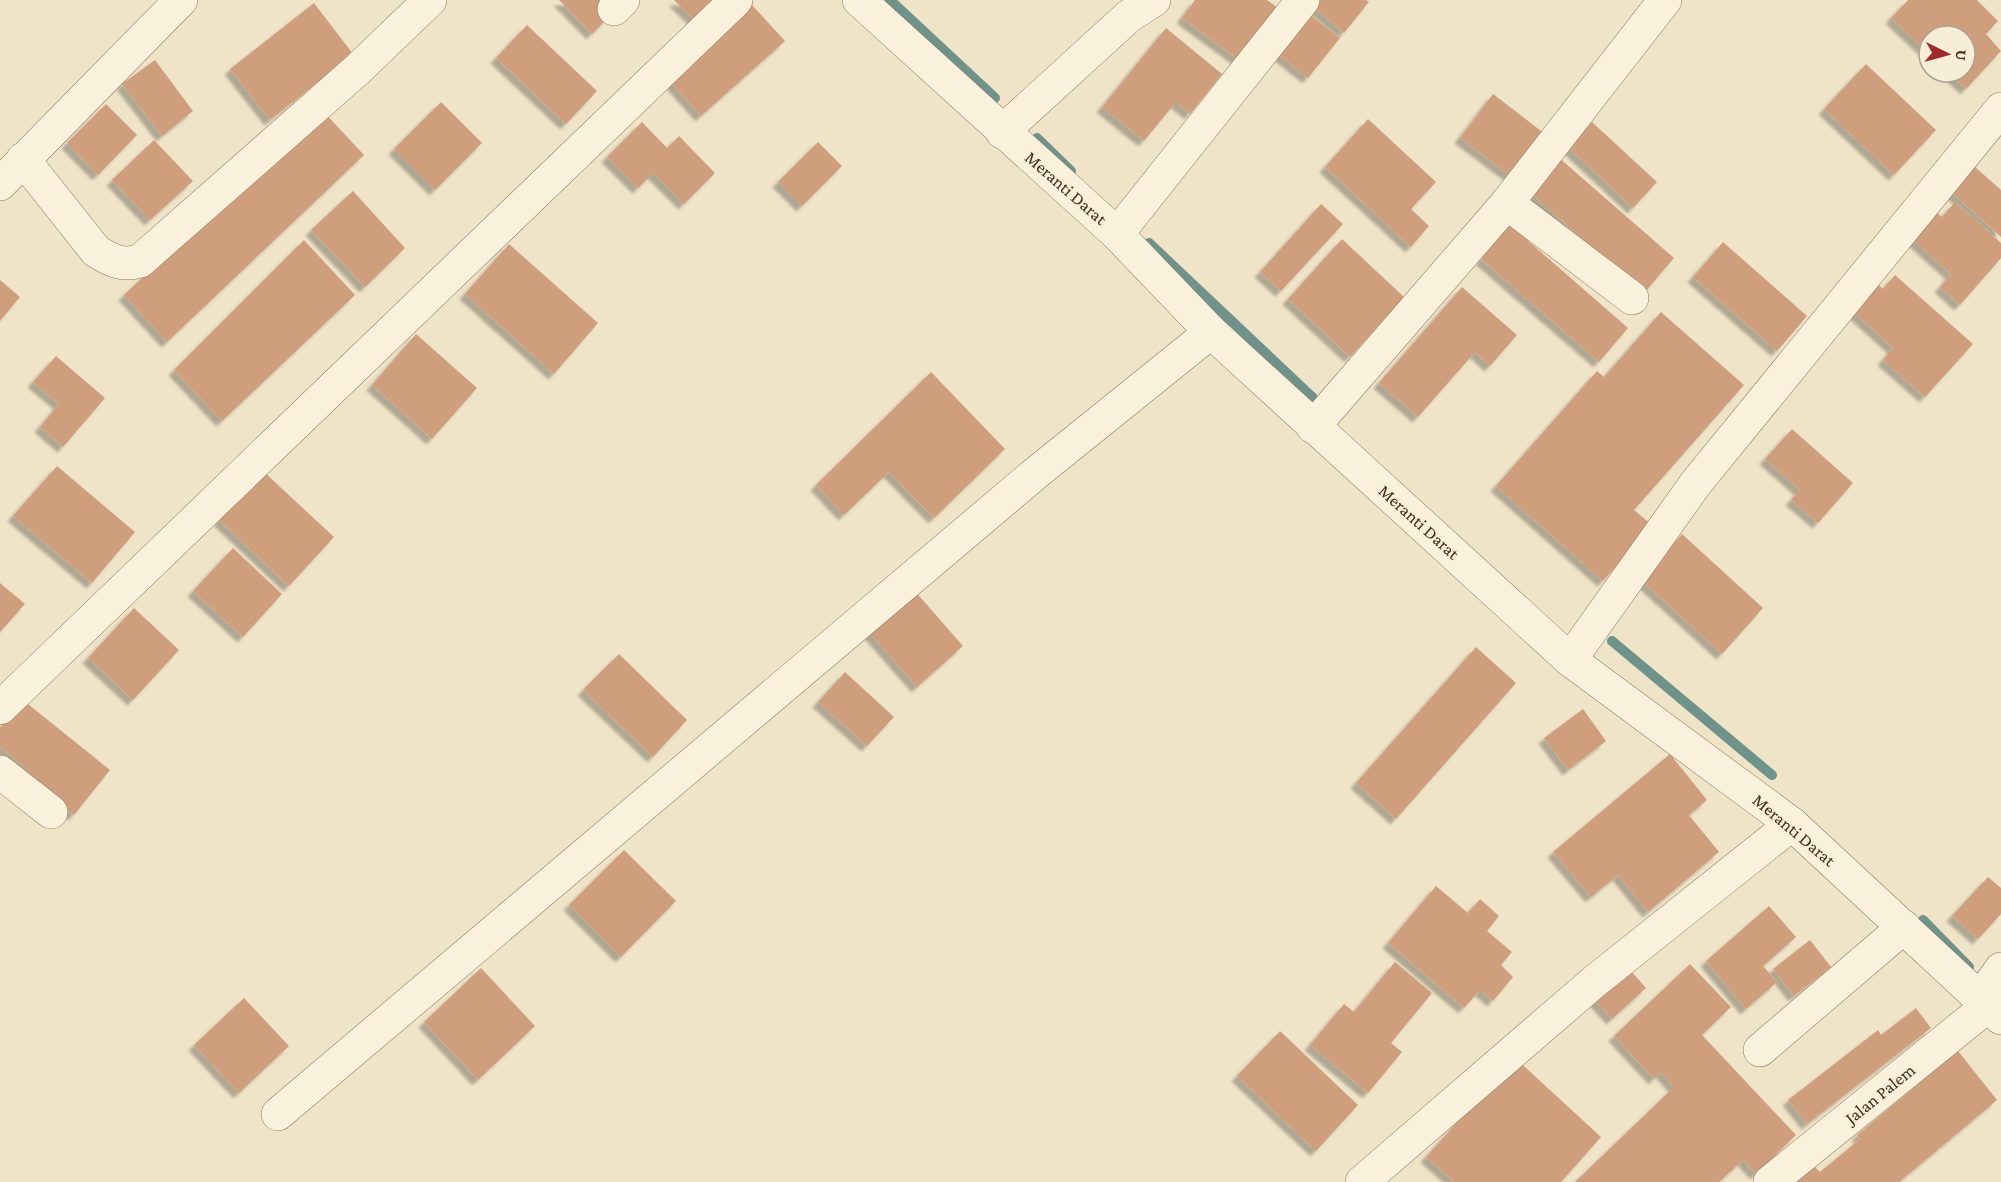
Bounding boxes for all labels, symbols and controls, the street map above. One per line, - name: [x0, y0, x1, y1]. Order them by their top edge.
- north arrow: [1917, 24, 1977, 84]
- text: U: [1952, 49, 1970, 62]
- street label: Meranti Darat: [1021, 147, 1112, 230]
- street label: Meranti Darat: [1375, 481, 1464, 564]
- street label: Meranti Darat: [1749, 790, 1840, 871]
- street label: Jalan Palem: [1840, 1059, 1919, 1129]

